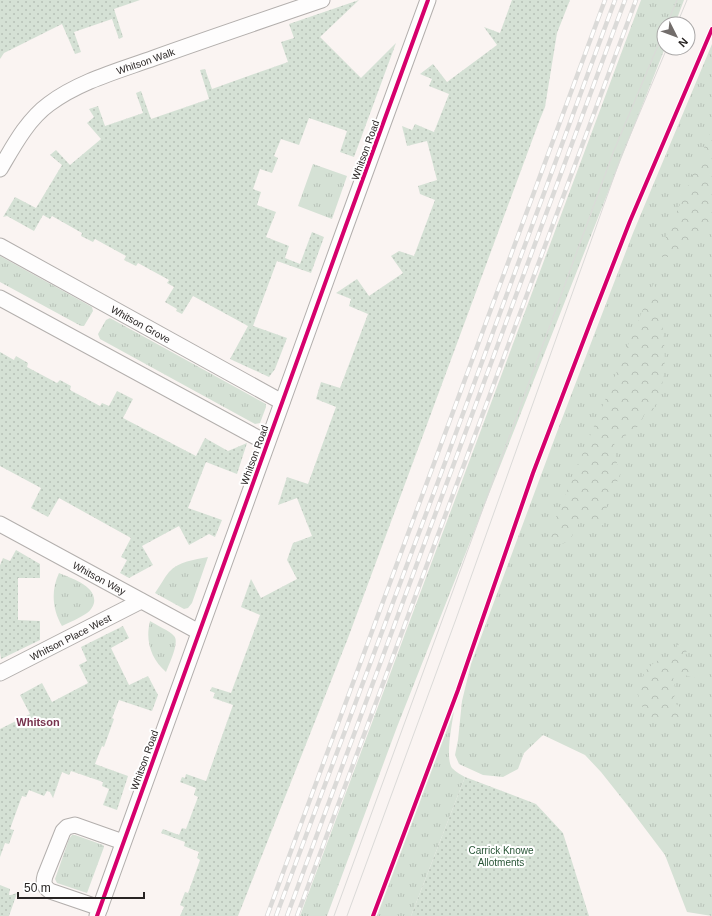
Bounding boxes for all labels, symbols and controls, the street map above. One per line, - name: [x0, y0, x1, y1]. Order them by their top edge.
- north arrow: [656, 16, 696, 56]
- text: N: [676, 36, 691, 50]
- street label: Whitson Walk: [115, 46, 177, 77]
- street label: Whitson Road: [350, 119, 381, 182]
- street label: Whitson Grove: [109, 304, 173, 345]
- street label: Whitson Road: [239, 424, 270, 487]
- street label: Whitson Way: [71, 560, 127, 597]
- street label: Whitson Place West: [28, 612, 113, 663]
- district label: Whitson: [16, 716, 60, 728]
- street label: Whitson Road: [129, 729, 160, 792]
- park label: Carrick Knowe Allotments: [468, 845, 534, 868]
- scale bar: [18, 874, 144, 900]
- text: 50 m: [24, 881, 51, 895]

